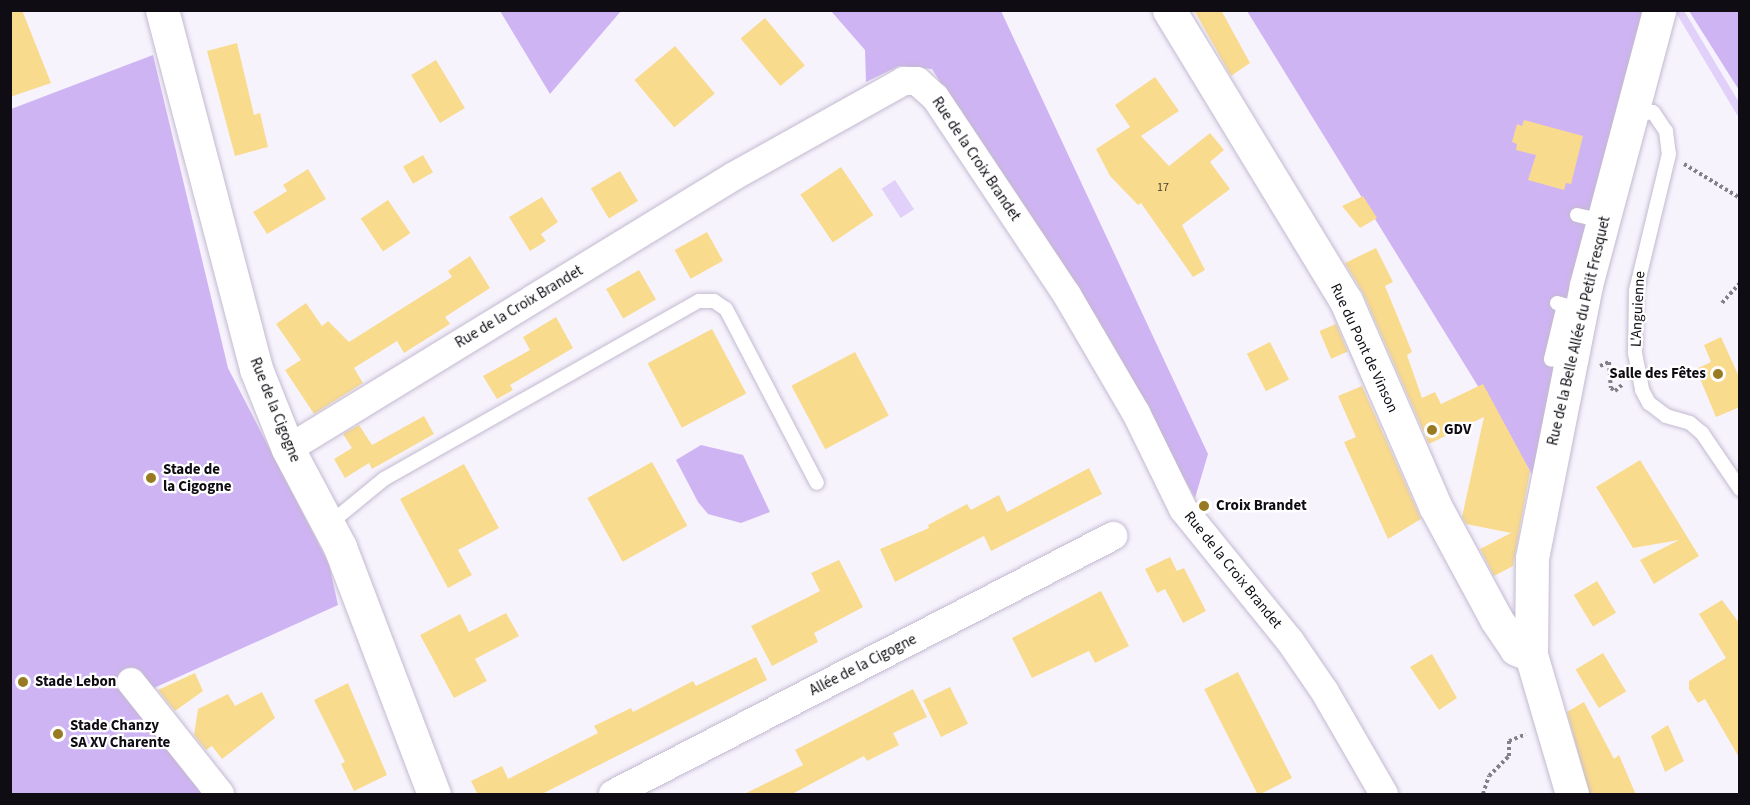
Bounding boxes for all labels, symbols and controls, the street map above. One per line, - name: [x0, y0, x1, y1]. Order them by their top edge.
- street label: Rue de la Croix Brandet: [928, 94, 1024, 224]
- house number: 17: [1157, 181, 1169, 195]
- street label: Rue de la Belle Allée du Petit Fresquet: [1544, 215, 1614, 447]
- street label: Rue de la Croix Brandet: [452, 262, 586, 352]
- street label: L'Anguienne: [1627, 271, 1649, 347]
- street label: Rue du Pont de Vinson: [1326, 281, 1402, 415]
- street label: Rue de la Cigogne: [246, 355, 304, 465]
- place label: Salle des Fêtes: [1609, 365, 1706, 383]
- marker: Salle des Fêtes: [1711, 367, 1725, 381]
- place label: GDV: [1444, 421, 1471, 439]
- marker: GDV: [1425, 423, 1439, 437]
- place label: Stade de la Cigogne: [163, 460, 231, 495]
- marker: Stade de la Cigogne: [144, 471, 158, 485]
- place label: Croix Brandet: [1216, 497, 1307, 515]
- marker: Croix Brandet: [1197, 499, 1211, 513]
- street label: Rue de la Croix Brandet: [1180, 508, 1286, 632]
- street label: Allée de la Cigogne: [806, 630, 920, 700]
- place label: Stade Lebon: [35, 673, 116, 691]
- marker: Stade Lebon: [16, 675, 30, 689]
- place label: Stade Chanzy SA XV Charente: [70, 716, 170, 751]
- marker: Stade Chanzy SA XV Charente: [51, 727, 65, 741]

